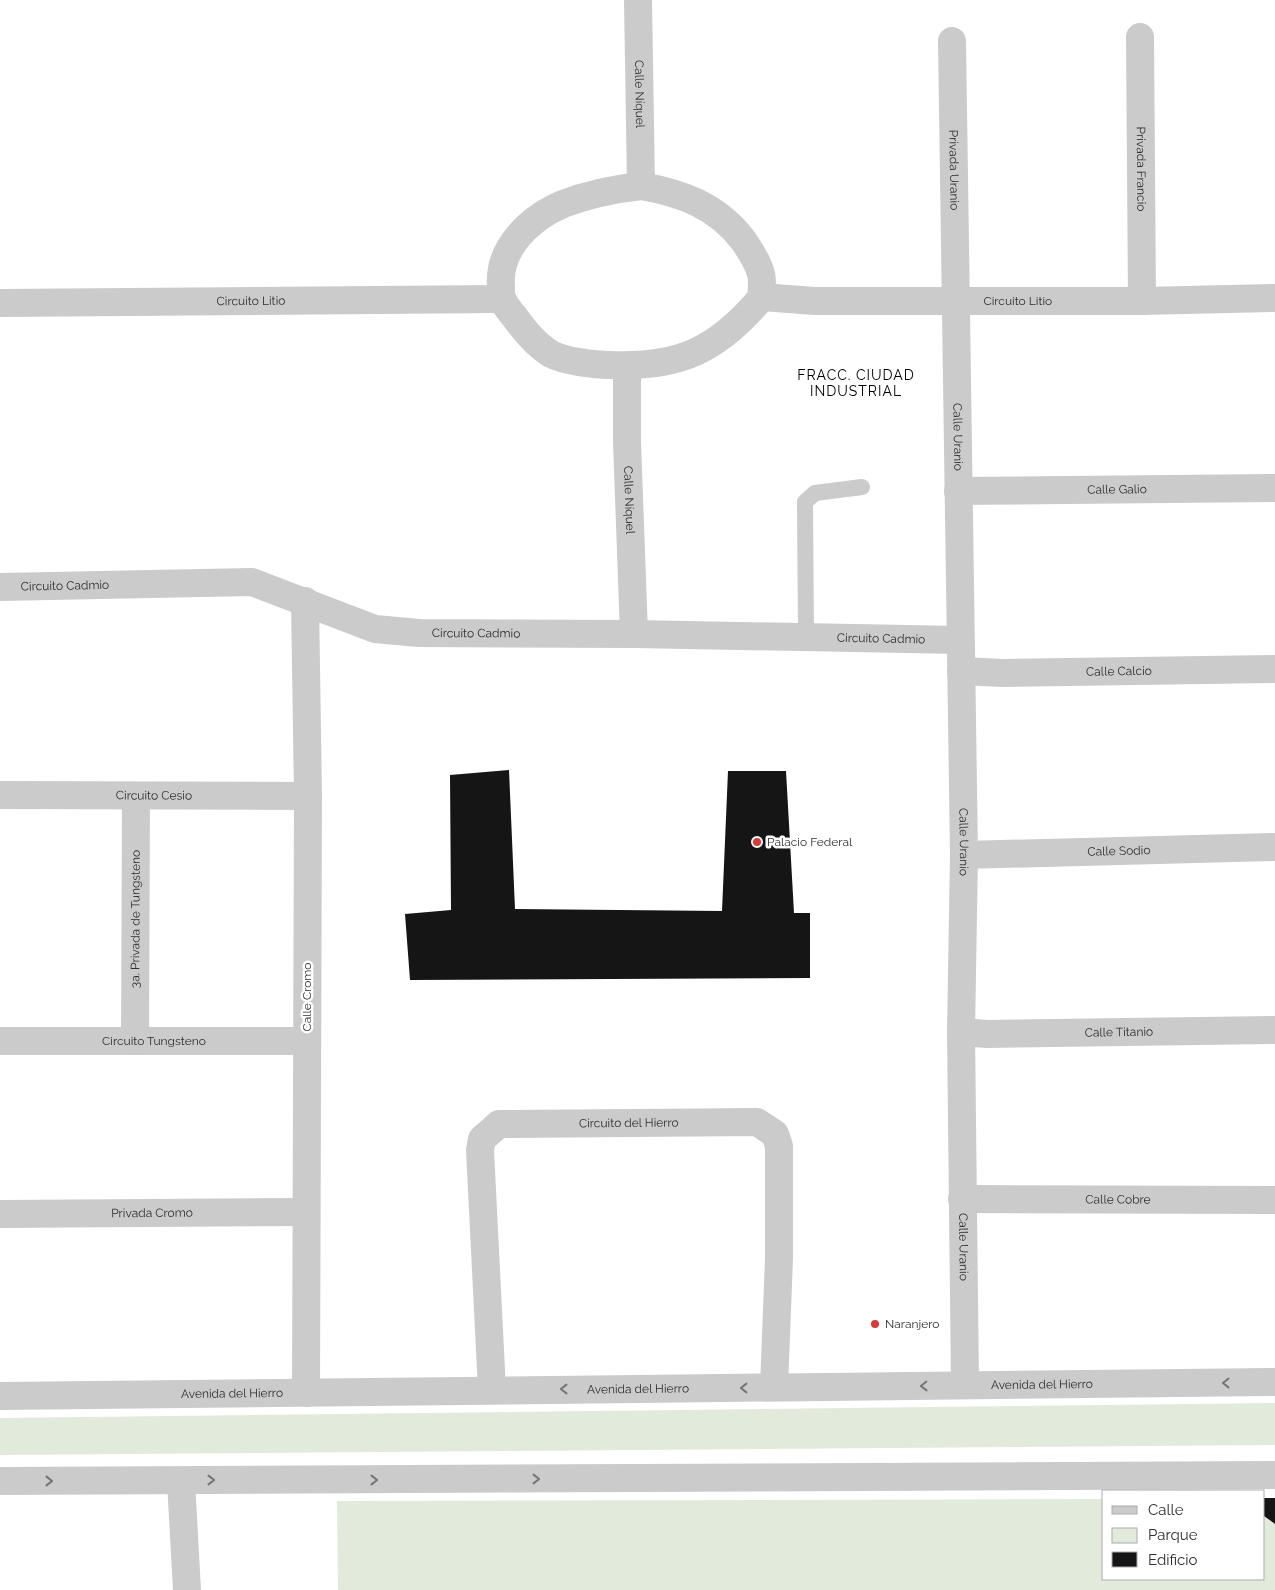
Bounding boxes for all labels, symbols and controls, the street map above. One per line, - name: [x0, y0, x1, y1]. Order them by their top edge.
- street label: Calle Níquel: [632, 60, 647, 129]
- street label: Privada Francio: [1134, 126, 1148, 211]
- street label: Privada Uranio: [946, 130, 961, 210]
- street label: Circuito Litio: [217, 294, 285, 308]
- street label: Circuito Litio: [983, 294, 1052, 308]
- district label: FRACC. CIUDAD INDUSTRIAL: [797, 367, 915, 399]
- street label: Calle Uranio: [950, 403, 965, 471]
- street label: Calle Níquel: [621, 466, 637, 535]
- street label: Calle Galio: [1087, 482, 1147, 497]
- street label: Circuito Cadmio: [21, 578, 109, 594]
- street label: Circuito Cadmio: [432, 626, 520, 640]
- street label: Circuito Cadmio: [837, 631, 925, 646]
- street label: Calle Calcio: [1086, 664, 1152, 679]
- street label: Circuito Cesio: [116, 788, 192, 803]
- street label: Calle Uranio: [956, 808, 971, 876]
- place label: Palacio Federal: [767, 835, 853, 849]
- marker: Palacio Federal: [751, 836, 763, 848]
- street label: Calle Sodio: [1087, 843, 1151, 859]
- street label: 3a. Privada de Tungsteno: [128, 850, 143, 988]
- street label: Calle Cromo: [300, 963, 314, 1031]
- street label: Calle Titanio: [1085, 1025, 1153, 1040]
- street label: Circuito Tungsteno: [102, 1034, 206, 1048]
- street label: Circuito del Hierro: [579, 1116, 679, 1130]
- street label: Calle Cobre: [1085, 1192, 1151, 1207]
- street label: Privada Cromo: [111, 1206, 193, 1220]
- street label: Calle Uranio: [956, 1213, 971, 1281]
- place label: Naranjero: [885, 1317, 939, 1331]
- marker: Naranjero: [869, 1318, 881, 1330]
- street label: Avenida del Hierro: [991, 1377, 1093, 1392]
- one-way arrow: [1222, 1378, 1230, 1388]
- one-way arrow: [920, 1380, 928, 1391]
- street label: Avenida del Hierro: [587, 1381, 689, 1397]
- one-way arrow: [740, 1383, 748, 1393]
- one-way arrow: [560, 1384, 568, 1394]
- street label: Avenida del Hierro: [181, 1386, 283, 1401]
- one-way arrow: [532, 1474, 540, 1484]
- one-way arrow: [208, 1475, 215, 1485]
- one-way arrow: [370, 1475, 378, 1485]
- one-way arrow: [45, 1476, 53, 1486]
- legend: [1102, 1490, 1265, 1580]
- text: Calle: [1148, 1501, 1184, 1519]
- text: Parque: [1148, 1526, 1198, 1544]
- text: Edificio: [1148, 1551, 1198, 1569]

